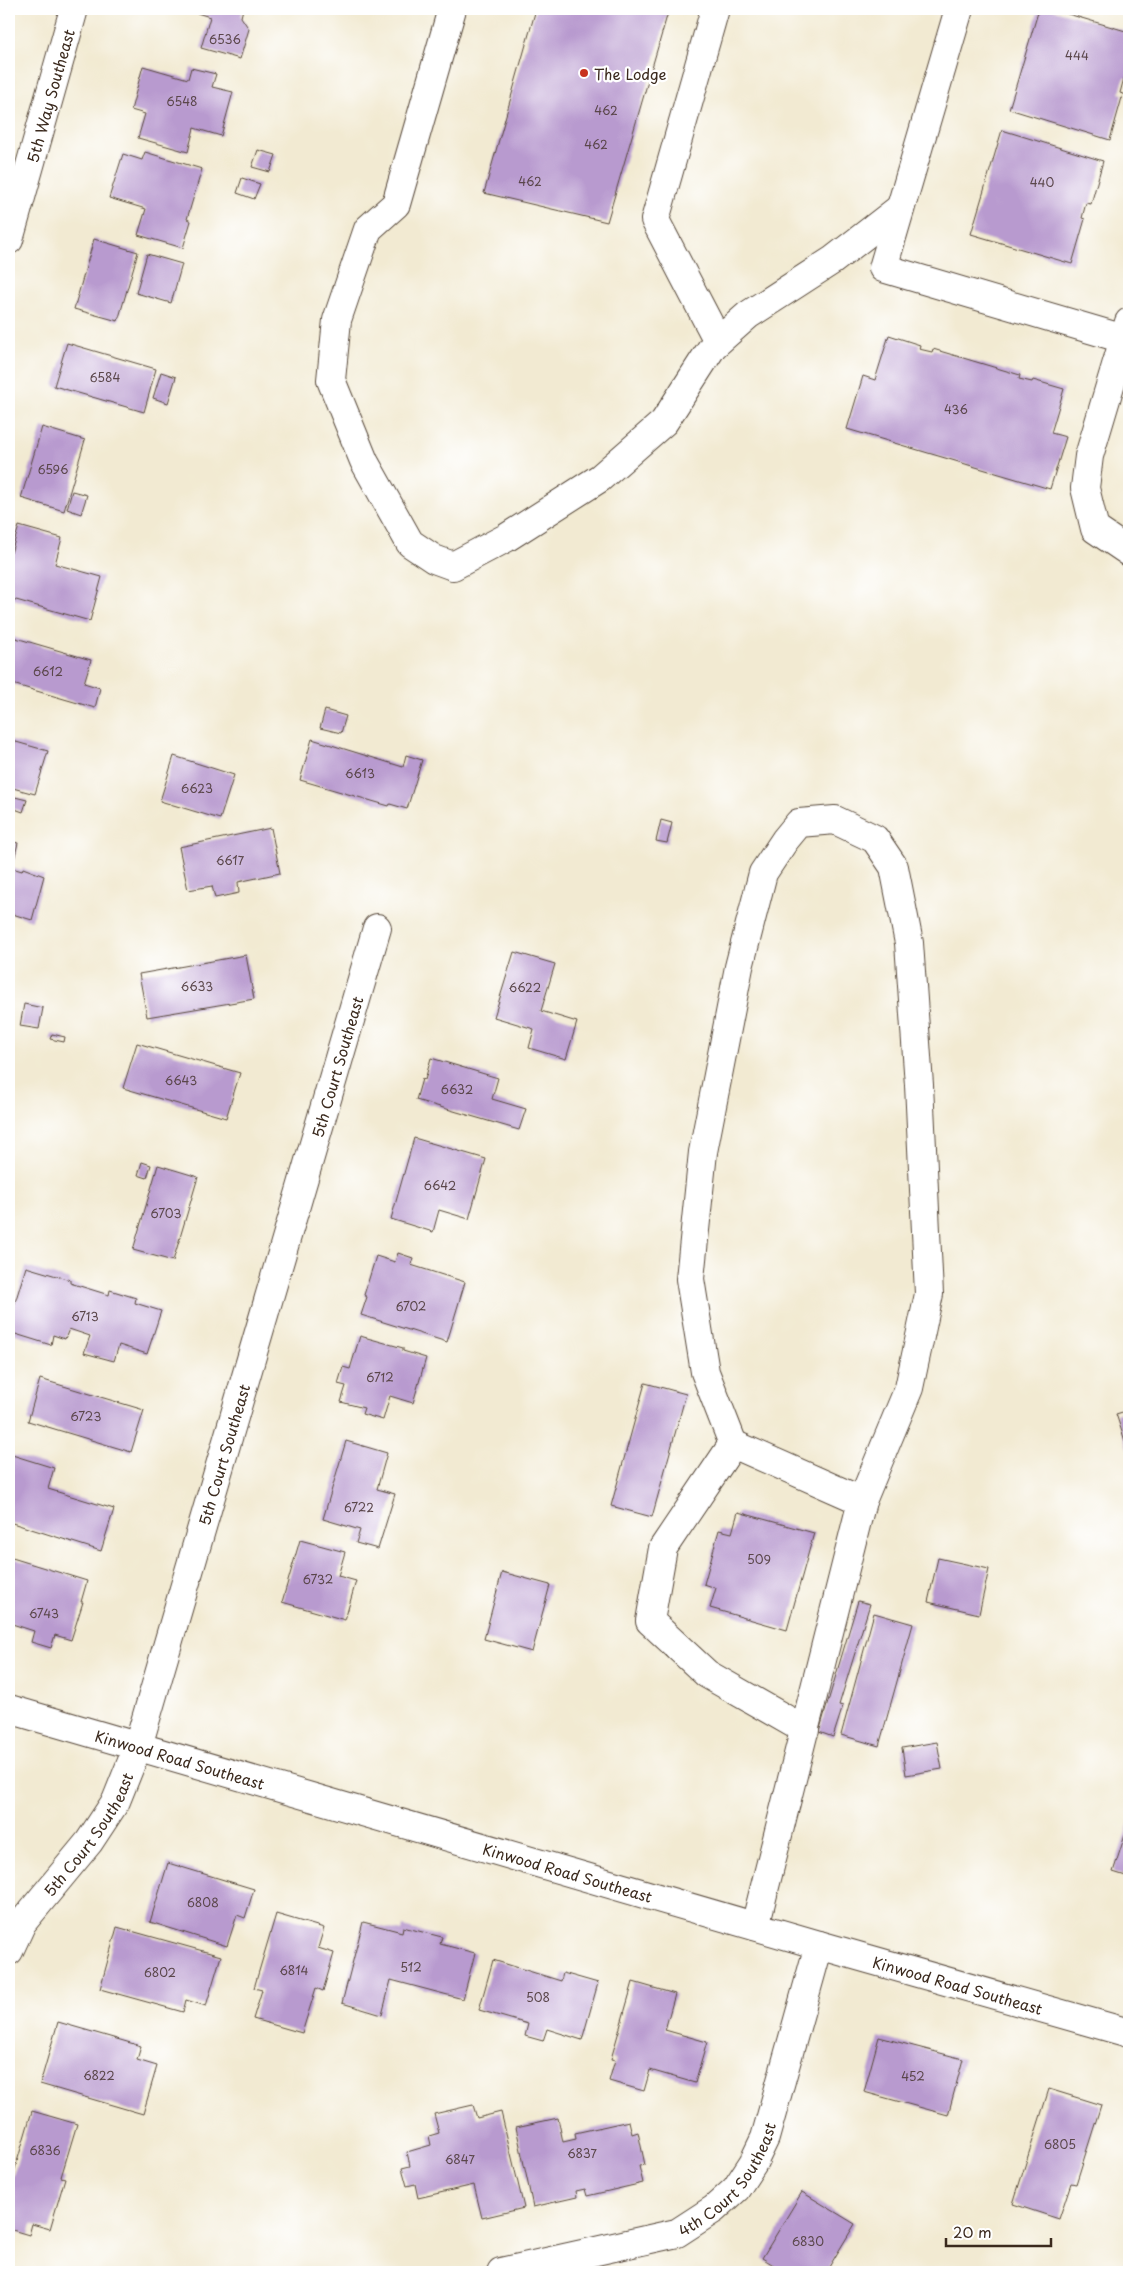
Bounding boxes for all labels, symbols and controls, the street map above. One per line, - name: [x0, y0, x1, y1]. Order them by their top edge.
- street label: 5th Way Southeast: [20, 26, 79, 165]
- house number: 6536: [209, 30, 241, 48]
- house number: 444: [1065, 46, 1089, 64]
- place label: The Lodge: [594, 62, 667, 85]
- marker: The Lodge: [578, 67, 590, 79]
- house number: 6548: [167, 92, 197, 110]
- house number: 462: [594, 101, 618, 119]
- house number: 462: [584, 135, 608, 153]
- house number: 462: [518, 172, 542, 190]
- house number: 440: [1030, 173, 1055, 191]
- house number: 6584: [90, 368, 120, 386]
- house number: 436: [944, 400, 968, 418]
- house number: 6596: [38, 460, 68, 478]
- house number: 6612: [33, 662, 63, 680]
- house number: 6613: [345, 764, 375, 782]
- house number: 6623: [181, 779, 213, 797]
- house number: 6617: [216, 851, 245, 869]
- house number: 6633: [181, 977, 213, 995]
- house number: 6622: [509, 978, 541, 996]
- street label: 5th Court Southeast: [305, 993, 368, 1140]
- house number: 6643: [165, 1071, 197, 1089]
- house number: 6632: [441, 1080, 473, 1098]
- house number: 6642: [424, 1176, 456, 1194]
- house number: 6703: [151, 1204, 181, 1222]
- house number: 6702: [396, 1297, 426, 1315]
- house number: 6713: [71, 1307, 99, 1325]
- house number: 6712: [366, 1368, 394, 1386]
- street label: 5th Court Southeast: [192, 1381, 255, 1528]
- house number: 6723: [71, 1407, 101, 1425]
- house number: 6722: [344, 1498, 374, 1516]
- house number: 509: [747, 1550, 771, 1568]
- house number: 6732: [303, 1570, 333, 1588]
- house number: 6743: [29, 1604, 59, 1622]
- street label: Kinwood Road Southeast: [92, 1723, 267, 1794]
- street label: 5th Court Southeast: [37, 1769, 138, 1901]
- street label: Kinwood Road Southeast: [480, 1836, 655, 1907]
- house number: 6808: [187, 1893, 219, 1911]
- street label: Kinwood Road Southeast: [870, 1949, 1045, 2019]
- house number: 512: [400, 1958, 422, 1976]
- house number: 6814: [279, 1961, 309, 1979]
- house number: 6802: [144, 1963, 176, 1981]
- house number: 508: [526, 1988, 550, 2006]
- house number: 6822: [83, 2066, 115, 2084]
- house number: 452: [901, 2067, 925, 2085]
- street label: 4th Court Southeast: [673, 2119, 780, 2241]
- house number: 6805: [1044, 2135, 1076, 2153]
- house number: 6836: [29, 2141, 61, 2159]
- house number: 6837: [567, 2144, 597, 2162]
- house number: 6847: [445, 2150, 476, 2168]
- scale bar: [946, 2216, 1050, 2248]
- text: 20 m: [953, 2220, 992, 2243]
- house number: 6830: [792, 2232, 824, 2250]

